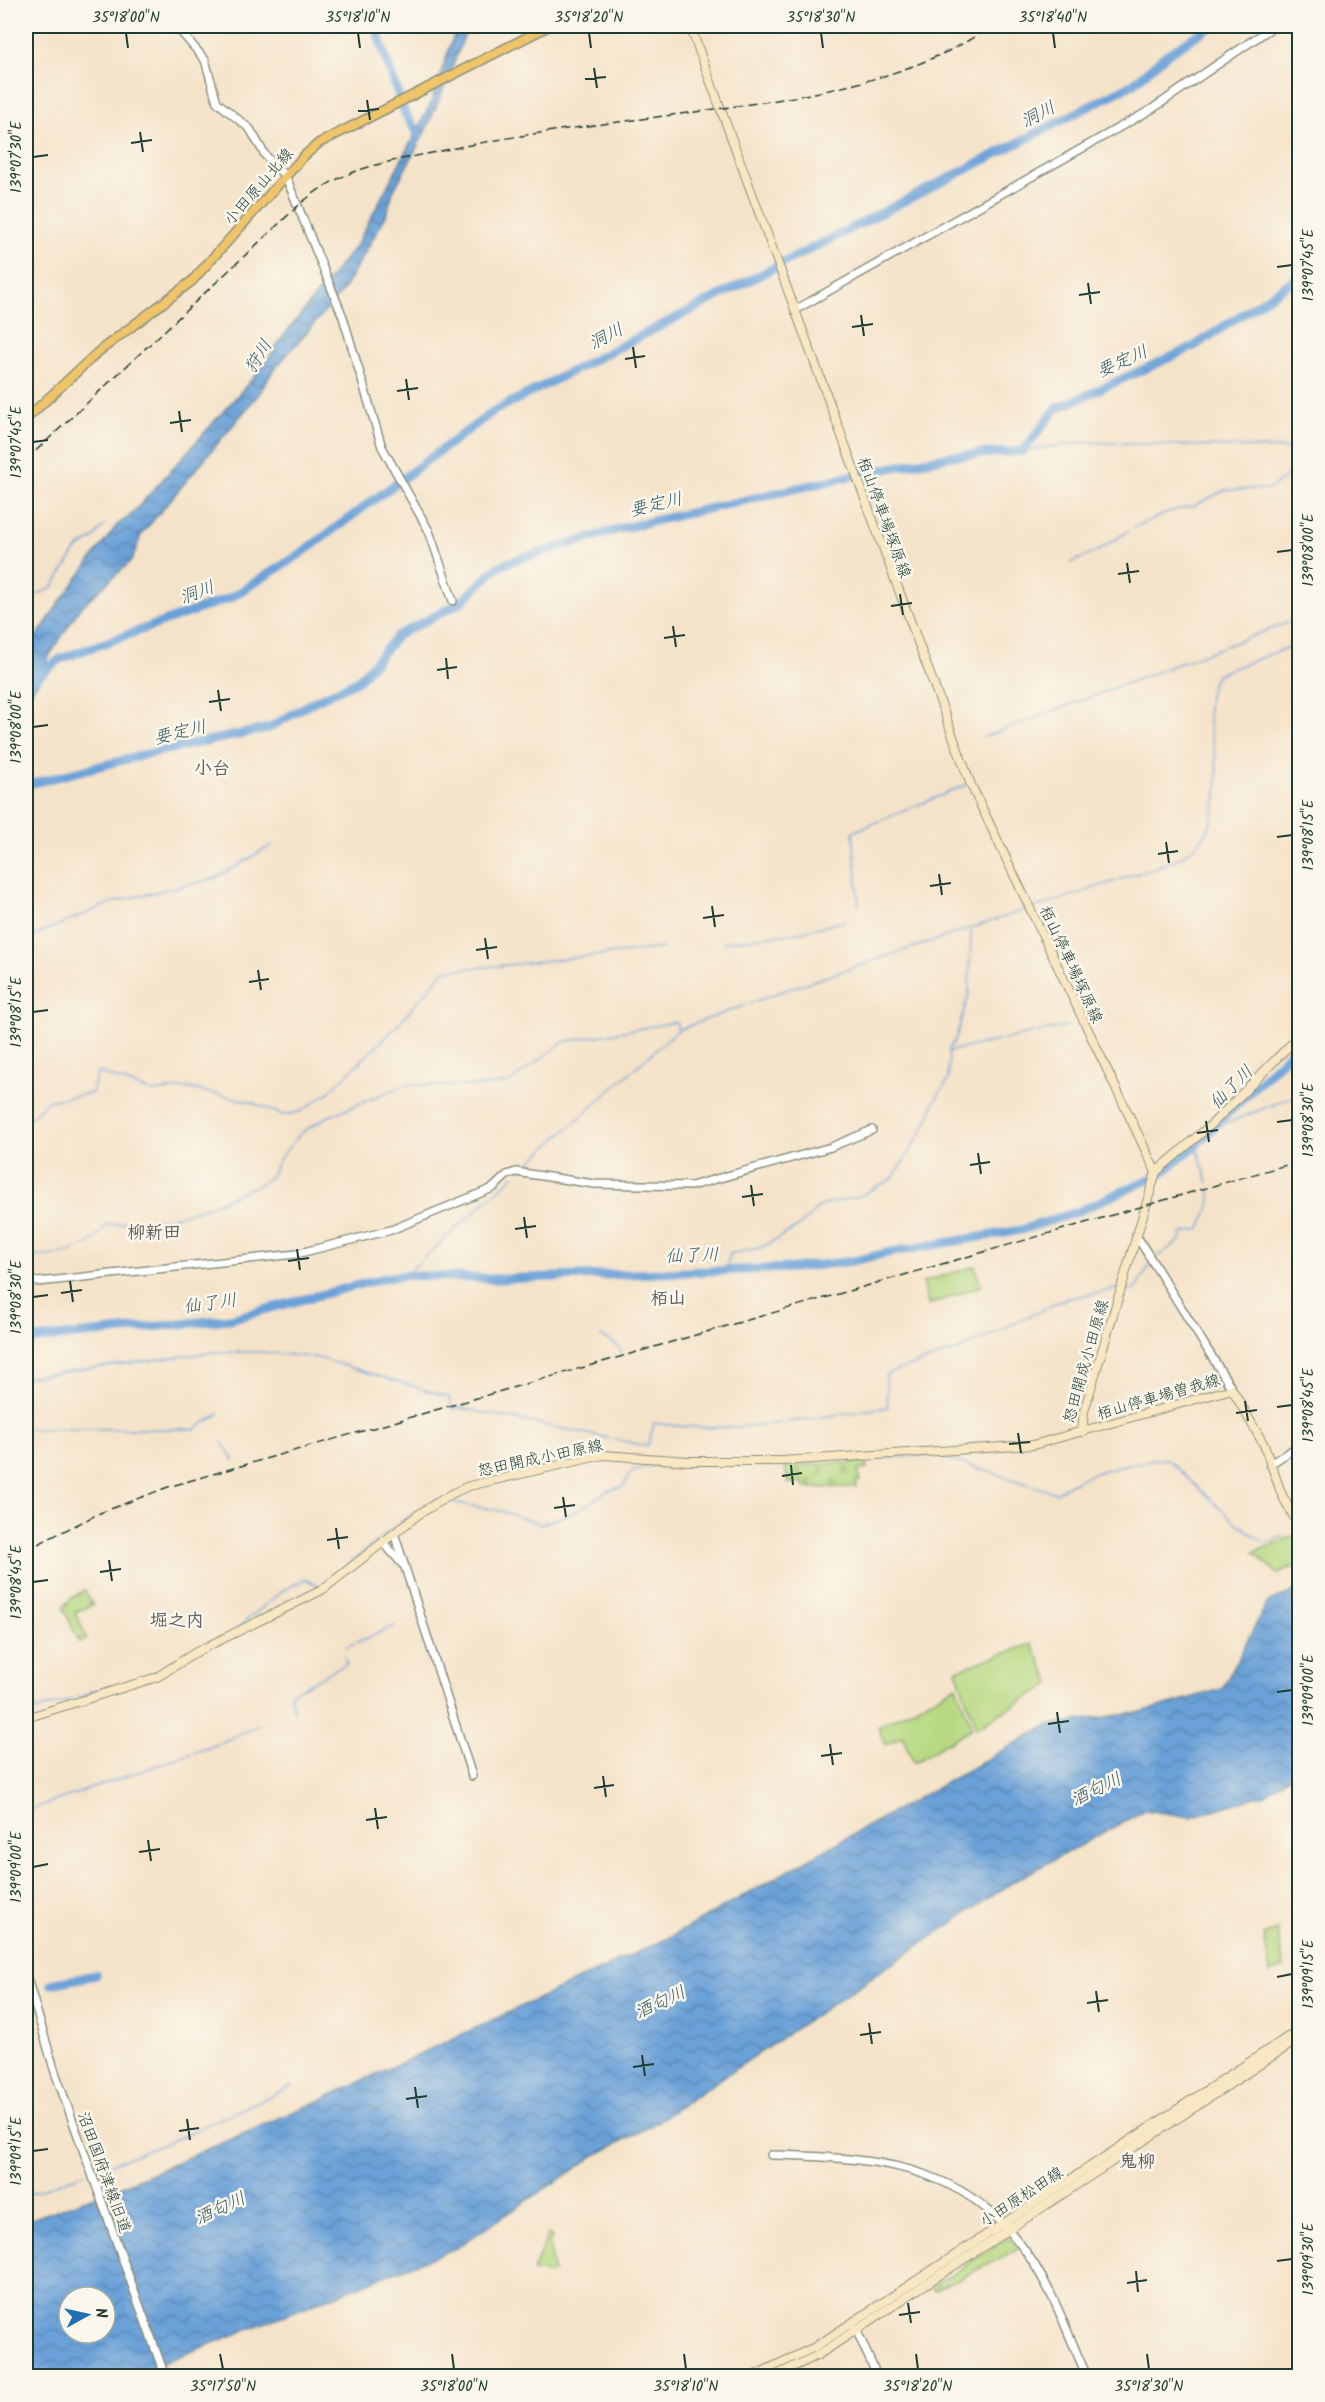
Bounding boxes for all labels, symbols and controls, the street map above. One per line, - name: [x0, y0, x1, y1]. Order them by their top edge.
- text: 35°18'00"N: [92, 6, 160, 30]
- text: 35°18'10"N: [326, 6, 390, 30]
- text: 35°18'20"N: [555, 6, 623, 30]
- text: 35°18'30"N: [787, 6, 855, 30]
- text: 35°18'40"N: [1019, 6, 1087, 30]
- water label: 洞川: [1016, 94, 1061, 136]
- text: 139°07'30"E: [5, 120, 29, 193]
- street label: 小田原山北線: [218, 143, 300, 231]
- text: 139°07'45"E: [1297, 228, 1321, 301]
- water label: 洞川: [584, 316, 629, 358]
- water label: 狩川: [237, 334, 281, 380]
- water label: 要定川: [1092, 338, 1153, 387]
- text: 139°07'45"E: [5, 405, 29, 478]
- street label: 栢山停車場塚原線: [850, 453, 917, 582]
- water label: 要定川: [627, 485, 686, 526]
- text: 139°08'00"E: [1297, 512, 1321, 587]
- water label: 洞川: [176, 574, 219, 613]
- text: 139°08'00"E: [5, 689, 29, 764]
- water label: 要定川: [151, 713, 210, 754]
- district label: 小台: [194, 755, 230, 784]
- text: 139°08'15"E: [1297, 798, 1321, 870]
- street label: 栢山停車場塚原線: [1032, 901, 1109, 1028]
- text: 139°08'15"E: [5, 975, 29, 1047]
- water label: 仙了川: [1203, 1059, 1261, 1117]
- text: 139°08'30"E: [1297, 1082, 1321, 1157]
- district label: 柳新田: [127, 1219, 181, 1248]
- water label: 仙了川: [665, 1241, 720, 1272]
- text: 139°08'30"E: [5, 1259, 29, 1334]
- district label: 栢山: [650, 1285, 686, 1314]
- water label: 仙了川: [181, 1286, 239, 1323]
- street label: 怒田開成小田原線: [1057, 1296, 1116, 1426]
- text: 139°08'45"E: [1297, 1367, 1321, 1442]
- street label: 栢山停車場曽我線: [1093, 1368, 1223, 1427]
- street label: 怒田開成小田原線: [475, 1433, 606, 1484]
- text: 139°08'45"E: [5, 1544, 29, 1619]
- district label: 堀之内: [150, 1607, 204, 1636]
- text: 139°09'00"E: [1297, 1653, 1321, 1726]
- water label: 酒匂川: [1066, 1765, 1127, 1815]
- text: 139°09'00"E: [5, 1830, 29, 1903]
- text: 139°09'15"E: [1297, 1938, 1321, 2009]
- water label: 酒匂川: [630, 1979, 691, 2028]
- street label: 沼田国府津線旧道: [70, 2108, 137, 2237]
- text: 139°09'15"E: [5, 2115, 29, 2186]
- district label: 鬼柳: [1119, 2148, 1155, 2177]
- street label: 小田原松田線: [975, 2161, 1069, 2234]
- water label: 酒匂川: [190, 2185, 251, 2234]
- text: 139°09'30"E: [1297, 2222, 1321, 2295]
- north arrow: [57, 2285, 117, 2345]
- text: N: [87, 2306, 113, 2320]
- text: 35°17'50"N: [190, 2375, 256, 2399]
- text: 35°18'00"N: [420, 2375, 488, 2399]
- text: 35°18'10"N: [654, 2375, 718, 2399]
- text: 35°18'20"N: [884, 2375, 952, 2399]
- text: 35°18'30"N: [1115, 2375, 1183, 2399]

